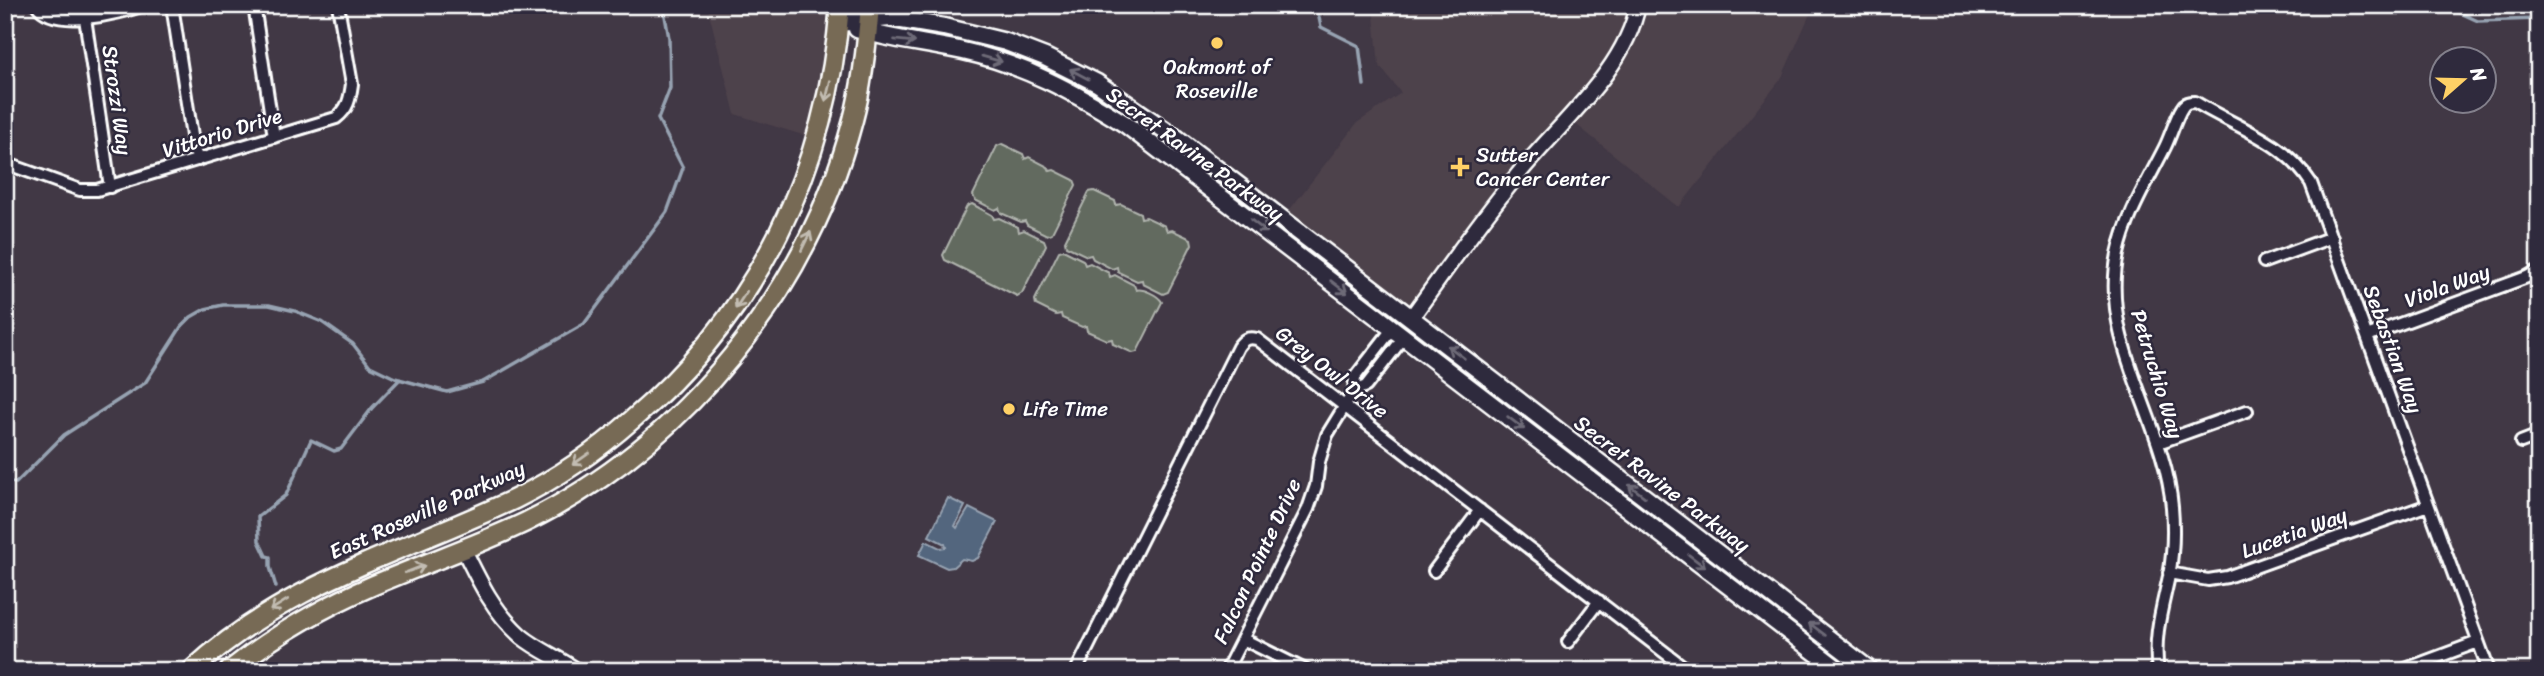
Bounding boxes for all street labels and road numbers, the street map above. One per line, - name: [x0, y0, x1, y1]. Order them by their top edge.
- street label: Strozzi Way: [90, 43, 144, 157]
- street label: Secret Ravine Parkway: [1098, 76, 1293, 232]
- street label: Vittorio Drive: [157, 97, 287, 169]
- street label: Viola Way: [2399, 253, 2495, 319]
- street label: Sebastian Way: [2352, 279, 2434, 419]
- street label: Petruchio Way: [2119, 305, 2195, 444]
- street label: Grey Owl Drive: [1267, 315, 1397, 429]
- street label: Secret Ravine Parkway: [1565, 405, 1759, 563]
- street label: East Roseville Parkway: [323, 450, 531, 570]
- street label: Falcon Pointe Drive: [1202, 472, 1312, 650]
- street label: Lucetia Way: [2235, 496, 2353, 570]

